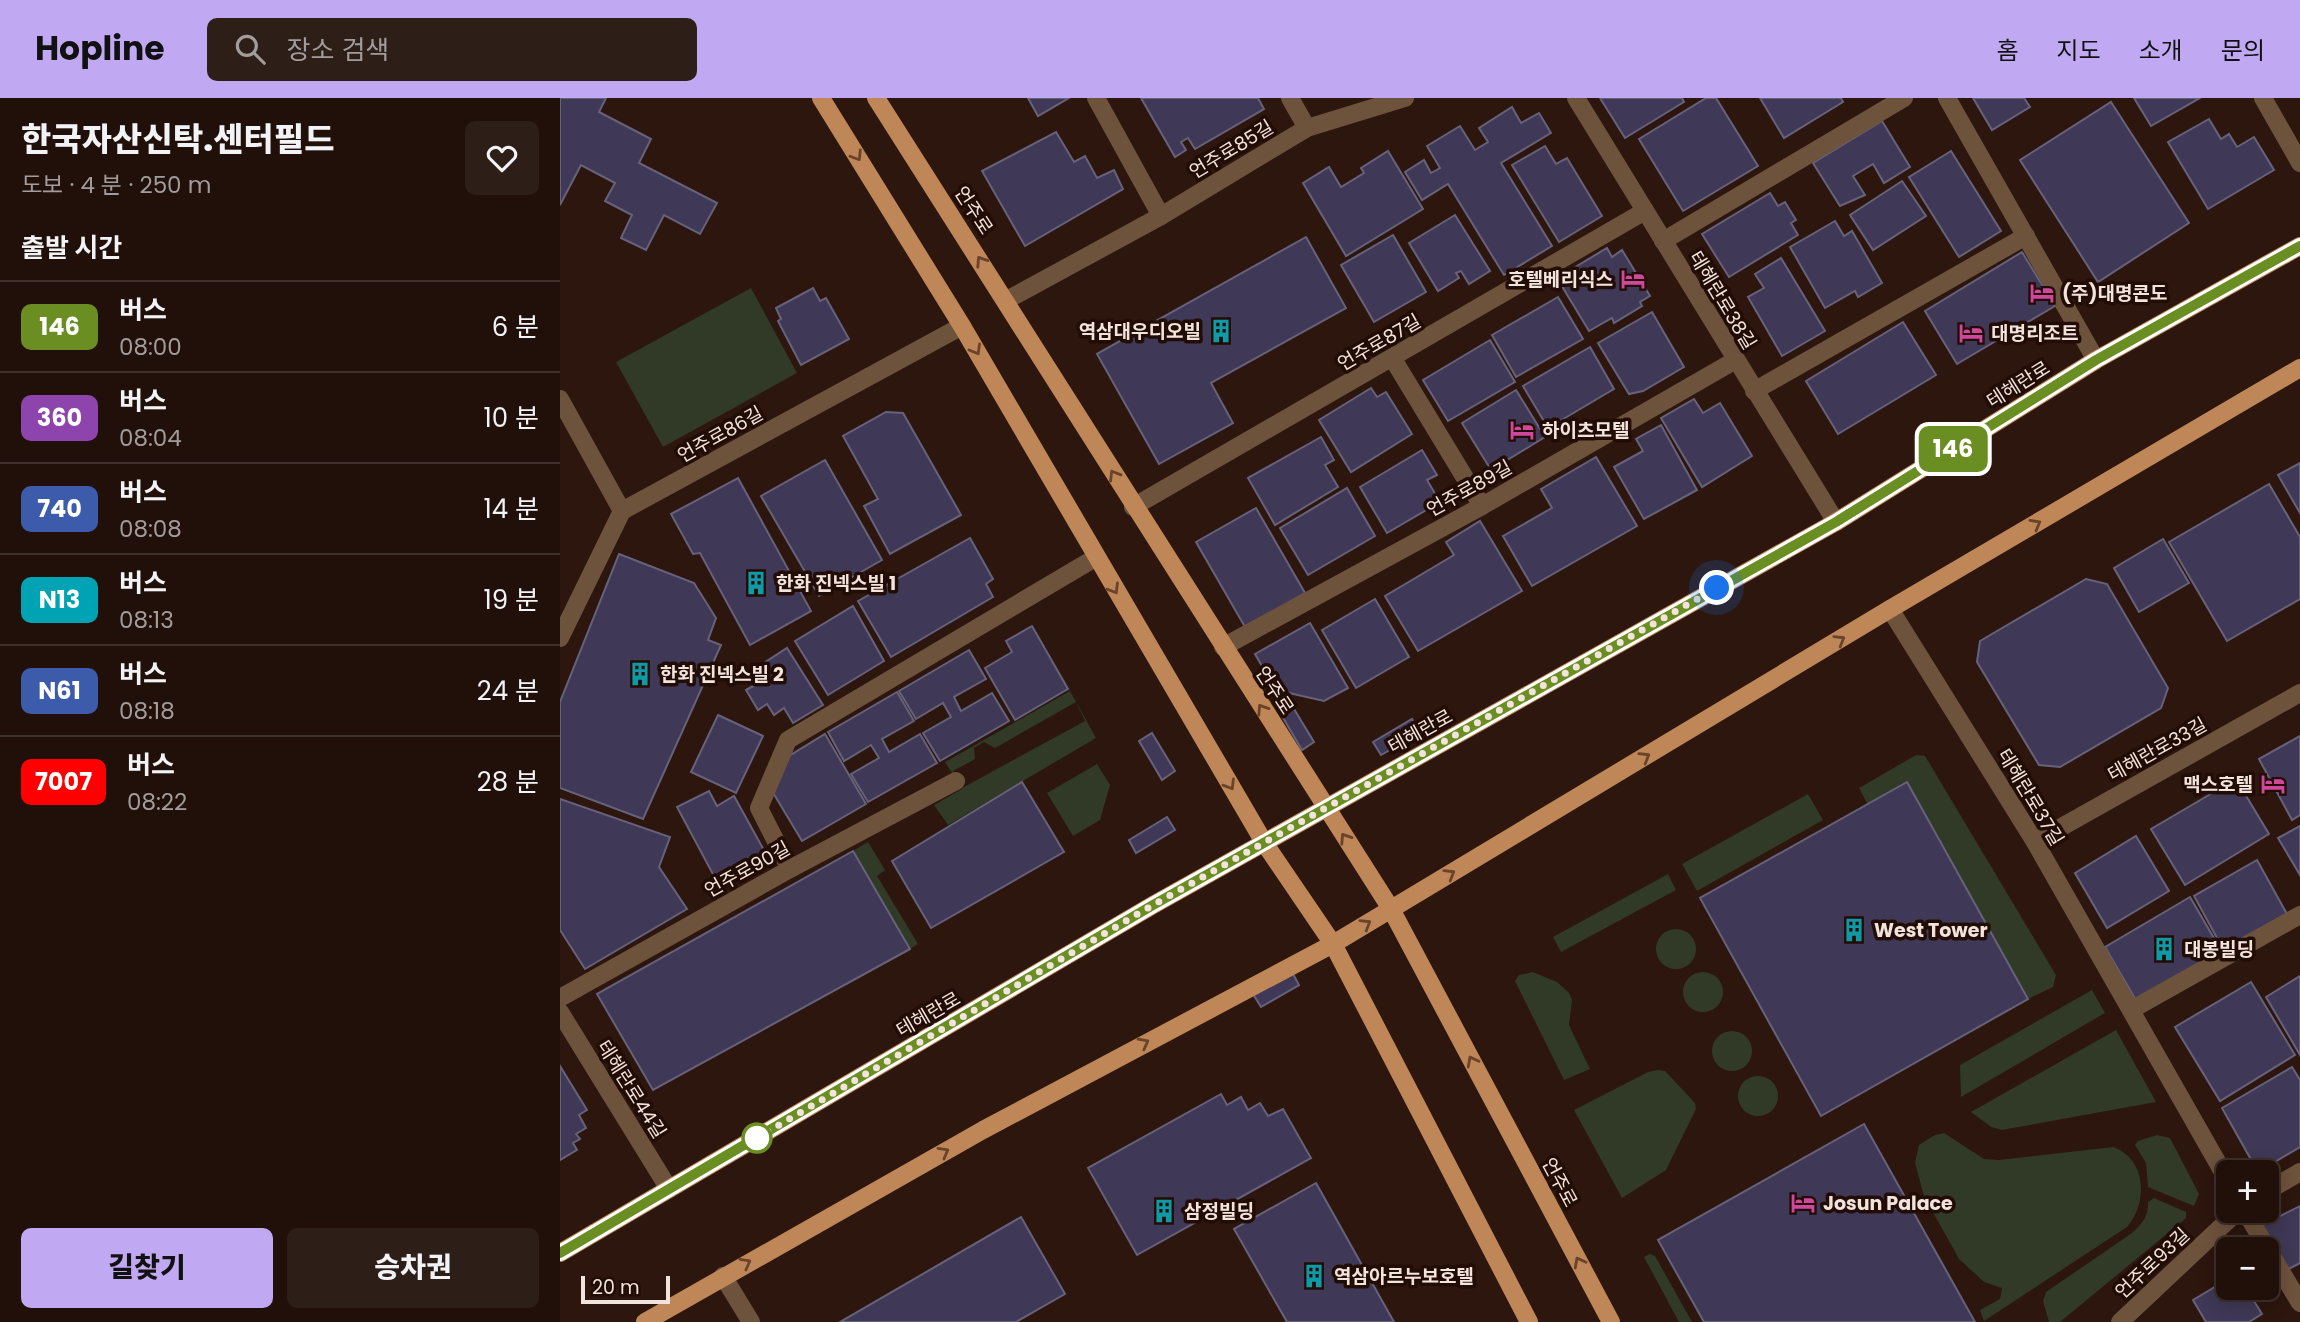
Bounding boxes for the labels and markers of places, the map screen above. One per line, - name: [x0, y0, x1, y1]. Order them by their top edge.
- hotel icon: 호텔베리식스: [1619, 265, 1647, 293]
- place label: 호텔베리식스: [1508, 266, 1613, 293]
- hotel icon: (주)대명콘도: [2028, 279, 2056, 307]
- place label: (주)대명콘도: [2062, 280, 2168, 307]
- building icon: 역삼대우디오빌: [1207, 317, 1235, 345]
- place label: 역삼대우디오빌: [1079, 318, 1201, 345]
- hotel icon: 대명리조트: [1957, 319, 1985, 347]
- place label: 대명리조트: [1991, 320, 2078, 347]
- hotel icon: 하이츠모텔: [1508, 416, 1536, 444]
- place label: 하이츠모텔: [1542, 417, 1629, 444]
- building icon: 한화 진넥스빌 1: [742, 569, 770, 597]
- place label: 한화 진넥스빌 1: [776, 570, 896, 597]
- building icon: 한화 진넥스빌 2: [626, 660, 654, 688]
- place label: 한화 진넥스빌 2: [660, 661, 784, 688]
- hotel icon: 맥스호텔: [2259, 770, 2287, 798]
- place label: 맥스호텔: [2183, 771, 2253, 798]
- building icon: West Tower: [1840, 916, 1868, 944]
- place label: West Tower: [1874, 917, 1988, 944]
- building icon: 대봉빌딩: [2150, 935, 2178, 963]
- place label: 대봉빌딩: [2184, 936, 2254, 963]
- unlabelled marker: [742, 1123, 772, 1153]
- hotel icon: Josun Palace: [1789, 1189, 1817, 1217]
- place label: Josun Palace: [1823, 1190, 1953, 1217]
- building icon: 삼정빌딩: [1150, 1197, 1178, 1225]
- place label: 삼정빌딩: [1184, 1198, 1254, 1225]
- building icon: 역삼아르누보호텔: [1300, 1262, 1328, 1290]
- place label: 역삼아르누보호텔: [1334, 1263, 1474, 1290]

